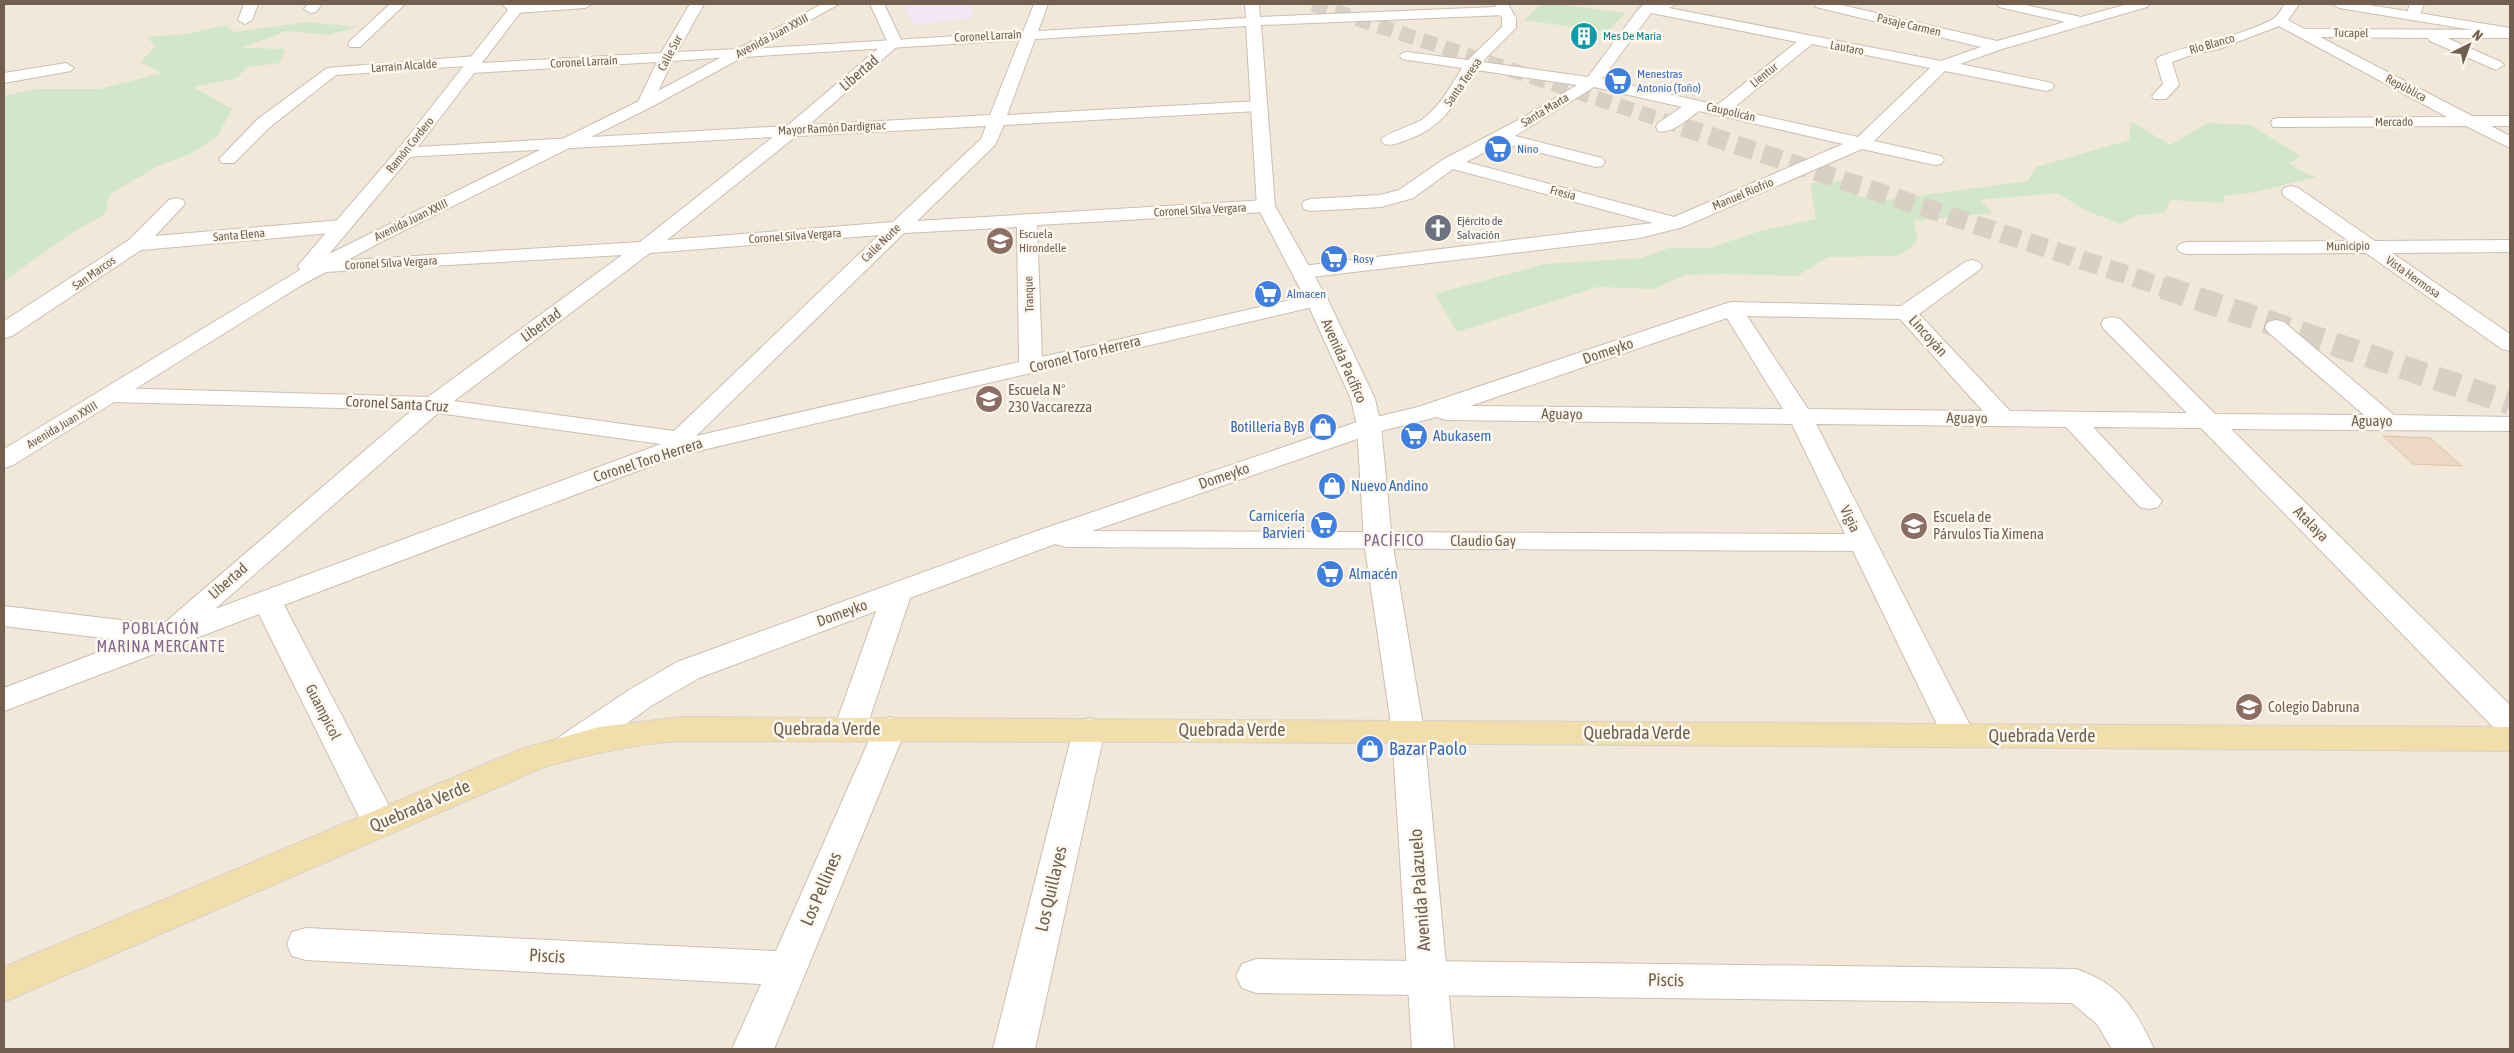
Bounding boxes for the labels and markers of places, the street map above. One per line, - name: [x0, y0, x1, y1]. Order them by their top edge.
- building icon: Mes De Maria: [1569, 21, 1599, 51]
- place label: Mes De Maria: [1603, 29, 1662, 43]
- supermarket icon: Menestras Antonio (Toño): [1603, 66, 1633, 96]
- place label: Menestras Antonio (Toño): [1637, 67, 1701, 95]
- supermarket icon: Nino: [1483, 134, 1513, 164]
- place label: Nino: [1517, 142, 1539, 156]
- church icon: Ejército de Salvación: [1423, 213, 1453, 243]
- place label: Ejército de Salvación: [1457, 214, 1503, 242]
- school or university icon: Escuela Hirondelle: [985, 226, 1015, 256]
- place label: Escuela Hirondelle: [1019, 227, 1067, 255]
- supermarket icon: Rosy: [1319, 244, 1349, 274]
- place label: Rosy: [1353, 252, 1374, 266]
- supermarket icon: Almacen: [1253, 279, 1283, 309]
- place label: Almacen: [1287, 287, 1326, 301]
- place label: Escuela N° 230 Vaccarezza: [1008, 381, 1092, 415]
- school or university icon: Escuela N° 230 Vaccarezza: [974, 384, 1004, 414]
- shop icon: Botillería ByB: [1308, 412, 1338, 442]
- place label: Botillería ByB: [1230, 418, 1304, 435]
- supermarket icon: Abukasem: [1399, 421, 1429, 451]
- place label: Abukasem: [1433, 427, 1491, 444]
- shop icon: Nuevo Andino: [1317, 471, 1347, 501]
- place label: Nuevo Andino: [1351, 477, 1428, 494]
- place label: Carnicería Barvieri: [1249, 507, 1305, 541]
- place label: Escuela de Párvulos Tia Ximena: [1933, 508, 2044, 542]
- supermarket icon: Carnicería Barvieri: [1309, 510, 1339, 540]
- school or university icon: Escuela de Párvulos Tia Ximena: [1899, 511, 1929, 541]
- supermarket icon: Almacén: [1315, 559, 1345, 589]
- place label: Almacén: [1349, 565, 1398, 582]
- school or university icon: Colegio Dabruna: [2234, 692, 2264, 722]
- place label: Colegio Dabruna: [2268, 698, 2360, 715]
- shop icon: Bazar Paolo: [1355, 734, 1385, 764]
- place label: Bazar Paolo: [1389, 738, 1467, 759]

